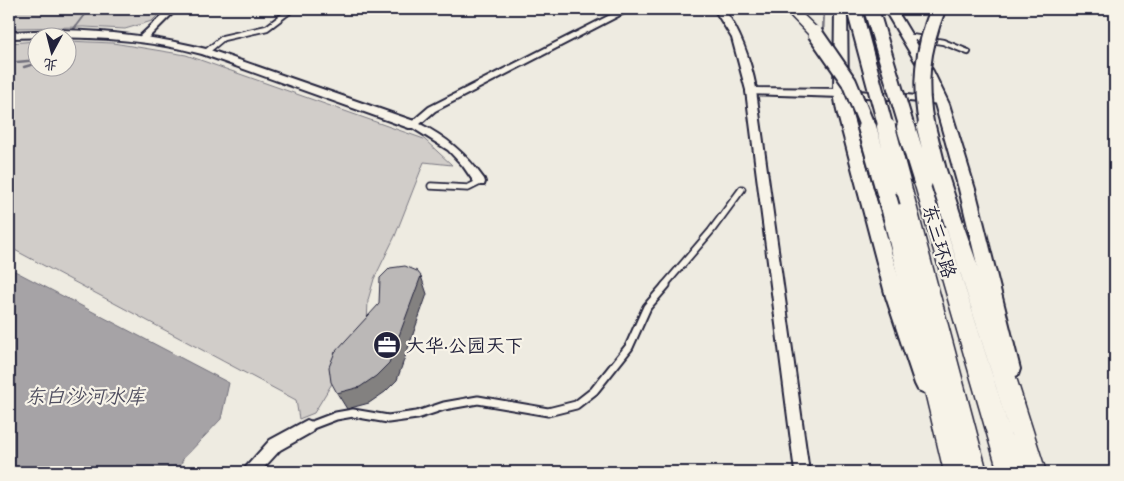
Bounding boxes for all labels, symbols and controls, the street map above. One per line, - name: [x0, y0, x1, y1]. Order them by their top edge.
- north arrow: [28, 28, 78, 78]
- text: 北: [42, 55, 58, 76]
- street label: 东三环路: [917, 201, 963, 281]
- office icon: 大华·公园天下: [372, 330, 402, 360]
- place label: 大华·公园天下: [406, 332, 524, 358]
- water label: 东白沙河水库: [25, 382, 147, 409]

